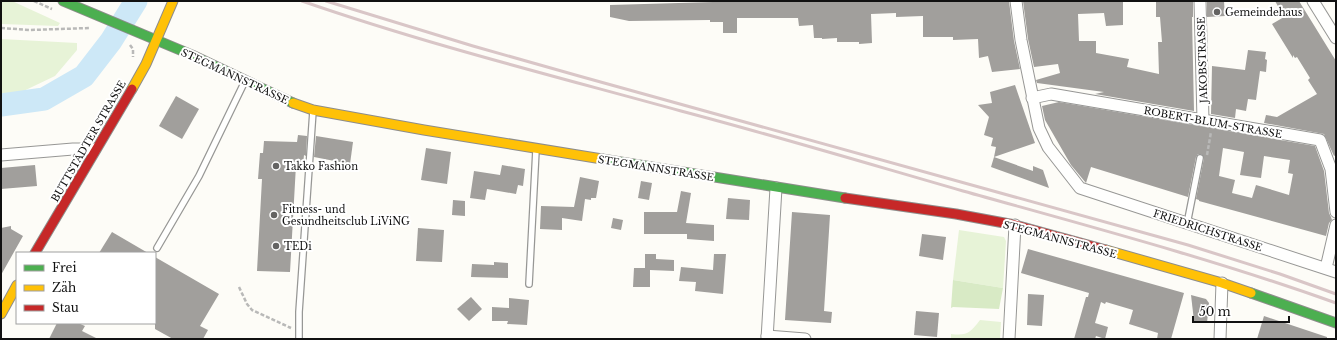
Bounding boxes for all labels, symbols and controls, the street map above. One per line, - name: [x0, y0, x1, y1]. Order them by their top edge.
- place label: Gemeindehaus: [1225, 6, 1303, 19]
- marker: Gemeindehaus: [1212, 7, 1222, 17]
- street label: JAKOBSTRASSE: [1195, 17, 1211, 105]
- street label: STEGMANNSTRASSE: [179, 46, 291, 107]
- street label: BUTTSTÄDTER STRASSE: [47, 78, 129, 204]
- street label: ROBERT-BLUM-STRASSE: [1143, 104, 1283, 141]
- street label: STEGMANNSTRASSE: [597, 153, 715, 184]
- place label: Takko Fashion: [284, 160, 358, 173]
- marker: Takko Fashion: [271, 161, 281, 171]
- place label: Fitness- und Gesundheitsclub LiViNG: [282, 203, 410, 228]
- street label: FRIEDRICHSTRASSE: [1152, 207, 1264, 254]
- marker: Fitness- und Gesundheitsclub LiViNG: [269, 210, 279, 220]
- street label: STEGMANNSTRASSE: [1002, 218, 1118, 261]
- place label: TEDi: [284, 240, 312, 253]
- marker: TEDi: [271, 241, 281, 251]
- legend: [16, 252, 156, 324]
- text: Frei: [52, 260, 77, 275]
- text: Zäh: [52, 280, 76, 295]
- scale bar: [1193, 298, 1289, 324]
- text: Stau: [52, 300, 79, 315]
- text: 50 m: [1199, 304, 1231, 319]

